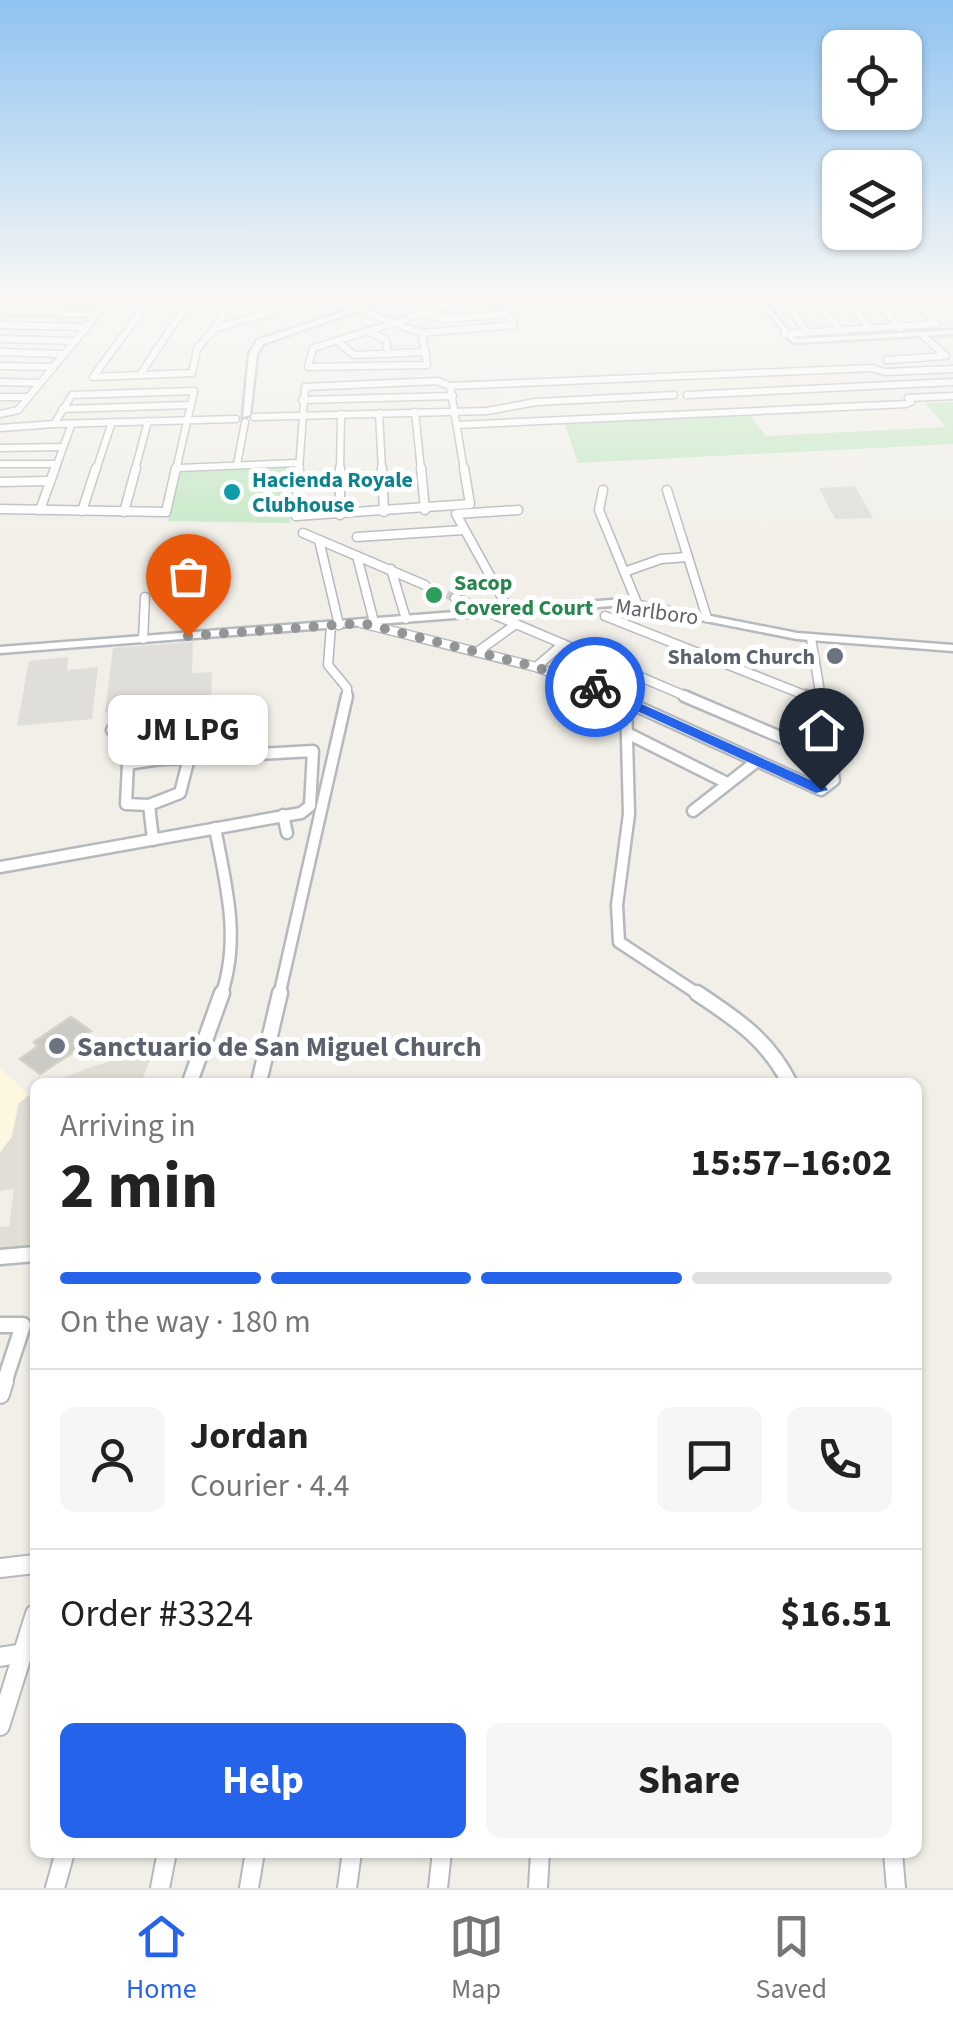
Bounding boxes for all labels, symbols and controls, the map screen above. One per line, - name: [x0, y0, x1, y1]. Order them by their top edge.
- map controls: [822, 30, 922, 250]
- button: locate: [822, 30, 922, 130]
- button: layers: [822, 150, 922, 250]
- place label: Hacienda Royale Clubhouse: [252, 464, 413, 521]
- marker: Hacienda Royale Clubhouse: [221, 481, 243, 503]
- pin: [146, 534, 231, 637]
- icon: bag: [161, 549, 216, 604]
- place label: Sacop Covered Court: [454, 567, 594, 624]
- marker: Sacop Covered Court: [423, 584, 445, 606]
- street label: Marlboro: [613, 590, 701, 634]
- courier: [545, 637, 645, 737]
- place label: Shalom Church: [668, 641, 815, 673]
- marker: Shalom Church: [824, 645, 846, 667]
- icon: bike: [568, 660, 623, 715]
- pin: [779, 688, 864, 791]
- callout: JM LPG: [108, 696, 268, 766]
- icon: home: [794, 703, 849, 758]
- text: JM LPG: [136, 707, 240, 753]
- place label: Sanctuario de San Miguel Church: [77, 1027, 482, 1067]
- marker: Sanctuario de San Miguel Church: [46, 1035, 68, 1057]
- text: Arriving in: [60, 1103, 196, 1149]
- text: 15:57–16:02: [690, 1136, 892, 1190]
- text: 2 min: [60, 1140, 218, 1233]
- text: On the way · 180 m: [60, 1299, 311, 1345]
- button: person: [60, 1407, 165, 1512]
- button: chat: [657, 1407, 762, 1512]
- button: phone: [787, 1407, 892, 1512]
- text: Jordan: [190, 1409, 309, 1463]
- text: Courier · 4.4: [190, 1463, 350, 1509]
- text: Order #3324: [60, 1587, 253, 1641]
- text: $16.51: [780, 1587, 892, 1641]
- button: Help: [60, 1723, 466, 1838]
- button: Share: [486, 1723, 892, 1838]
- tab: Home: [126, 1909, 197, 2009]
- tab: Map: [449, 1909, 504, 2009]
- tab: Saved: [756, 1909, 827, 2009]

